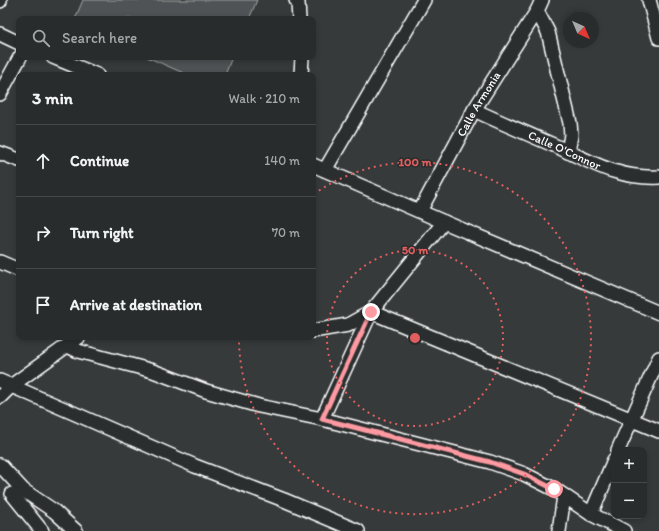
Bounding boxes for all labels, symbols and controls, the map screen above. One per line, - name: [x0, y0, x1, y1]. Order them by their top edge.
- north arrow: [563, 12, 599, 48]
- search box: [16, 16, 316, 60]
- icon: search: [30, 27, 52, 49]
- text: Search here: [62, 29, 137, 47]
- street label: Calle Armonia: [454, 69, 504, 139]
- text: 3 min: [32, 88, 73, 108]
- text: Walk · 210 m: [229, 91, 300, 106]
- street label: Calle O'Connor: [526, 128, 603, 173]
- icon: ahead: [32, 150, 54, 172]
- text: Continue: [70, 152, 129, 170]
- text: 140 m: [264, 153, 300, 168]
- text: 100 m: [398, 155, 432, 169]
- icon: right: [32, 222, 54, 244]
- text: Turn right: [70, 224, 134, 242]
- text: 70 m: [272, 225, 300, 240]
- text: 50 m: [402, 243, 429, 257]
- icon: arrive: [32, 294, 54, 316]
- text: Arrive at destination: [70, 296, 202, 314]
- route end: [362, 303, 380, 321]
- centre of rings: [408, 331, 422, 345]
- map controls: [611, 447, 647, 519]
- button: +: [611, 447, 647, 483]
- route start: [545, 480, 563, 498]
- button: −: [611, 483, 647, 519]

